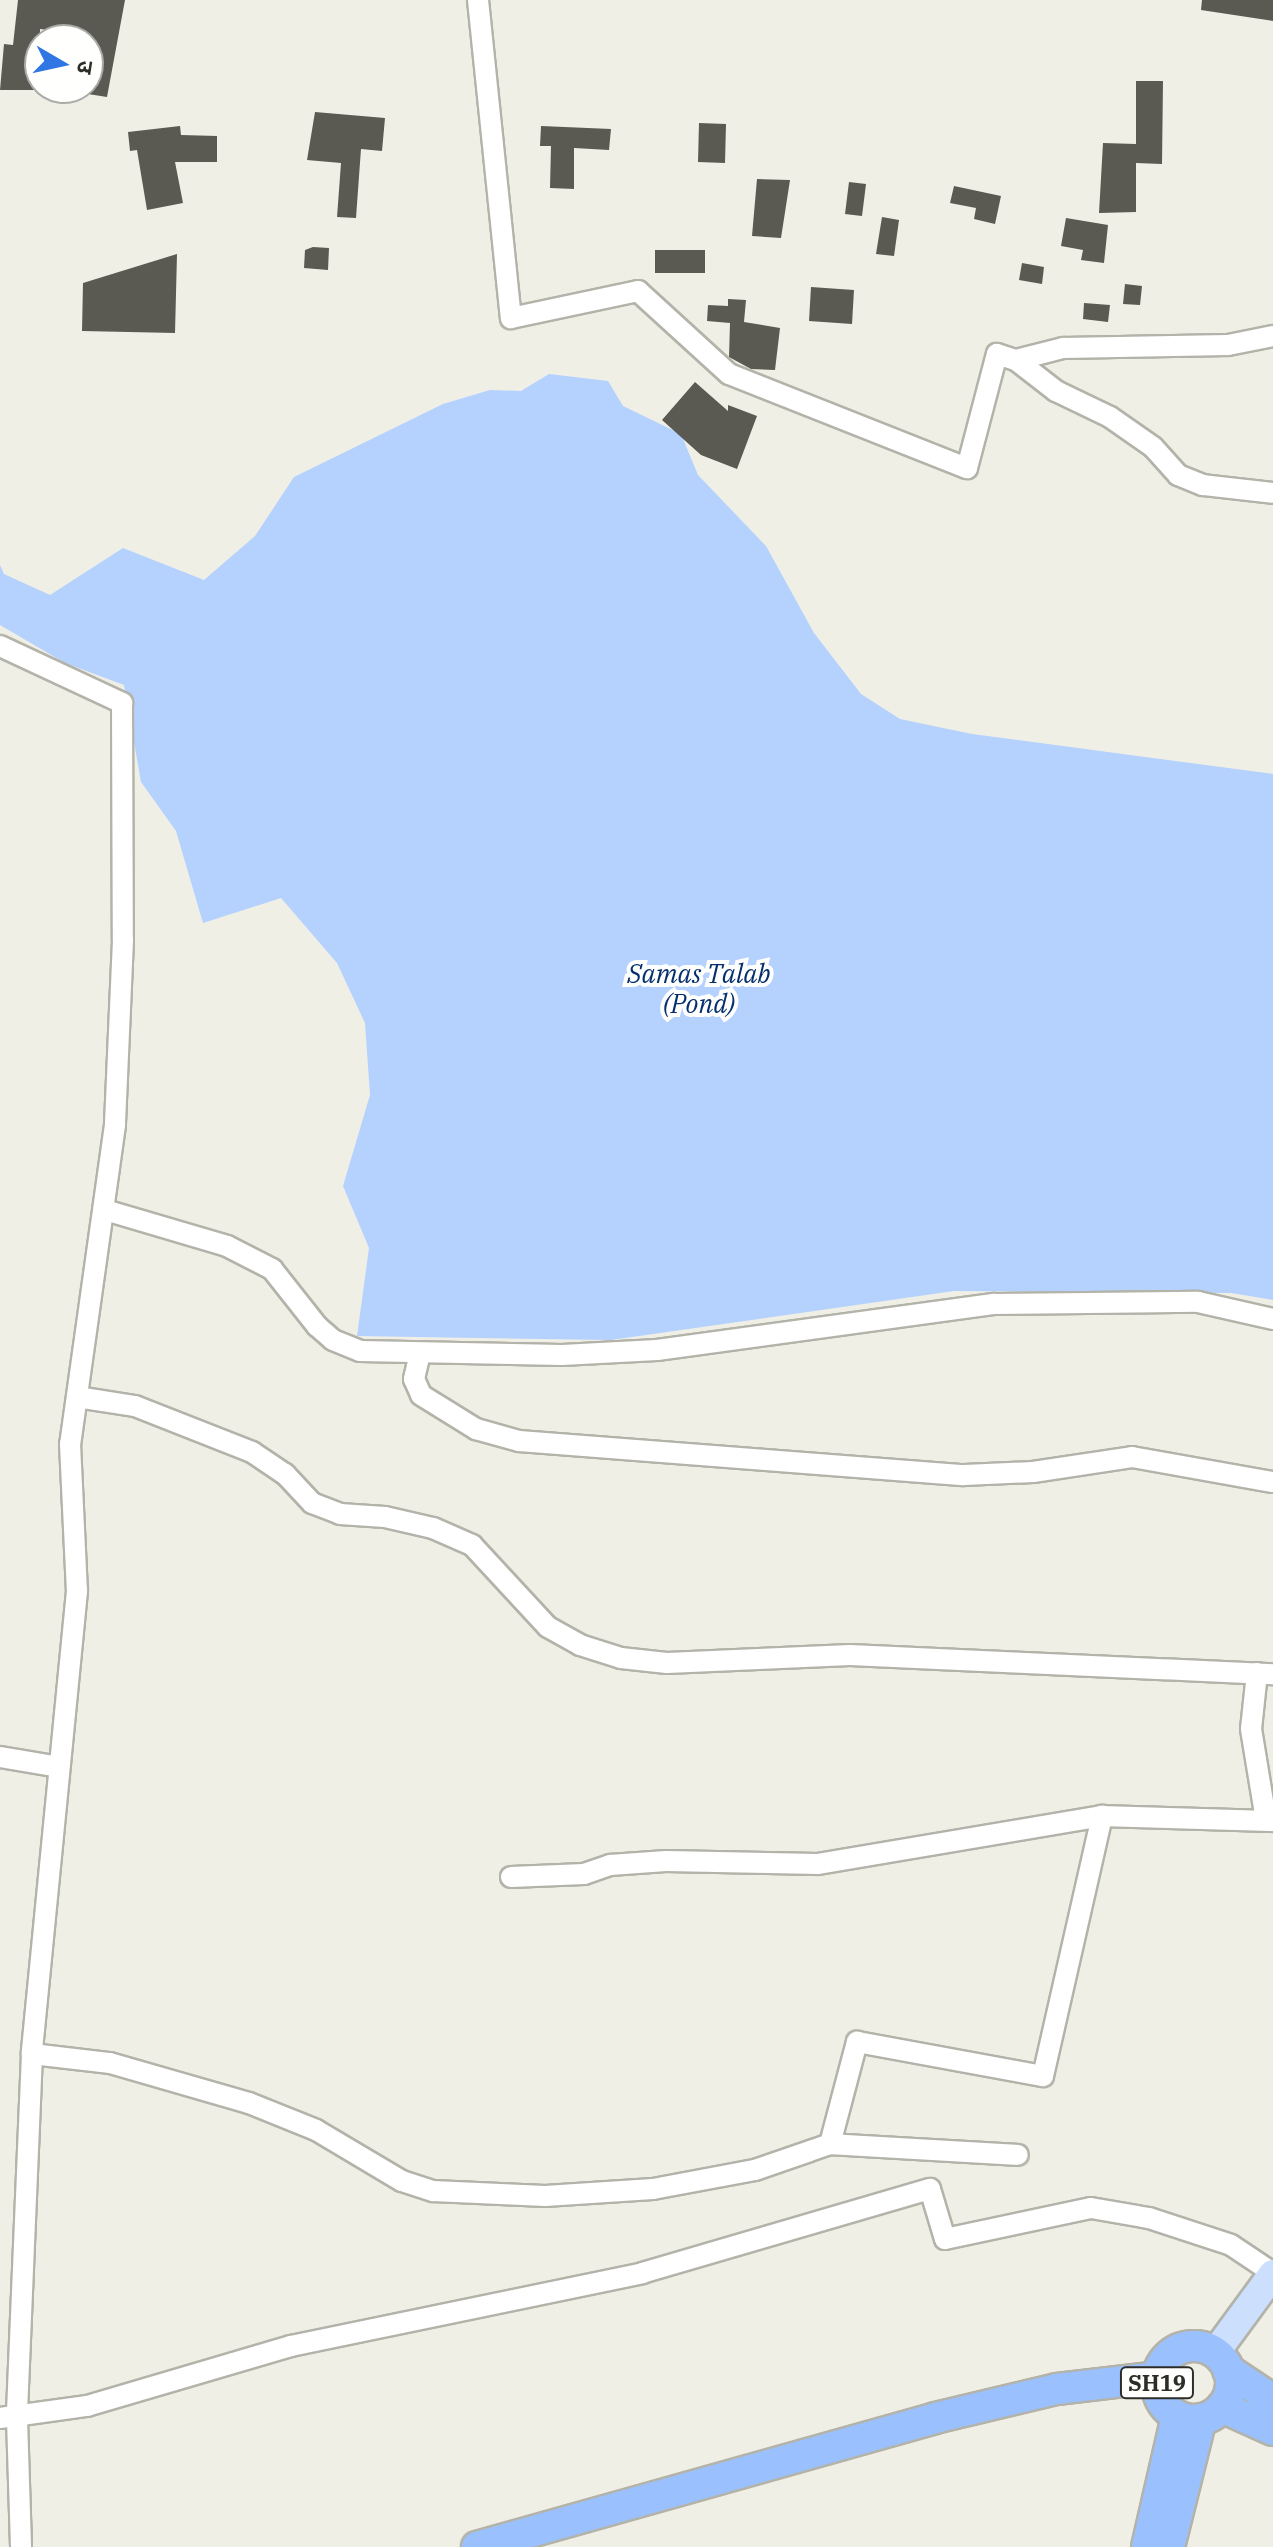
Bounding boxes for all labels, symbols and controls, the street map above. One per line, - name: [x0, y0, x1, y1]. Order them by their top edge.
- north arrow: [24, 24, 104, 104]
- text: उ: [71, 59, 102, 76]
- water label: Samas Talab (Pond): [627, 958, 771, 1020]
- road number: SH19: [1119, 2365, 1195, 2401]

